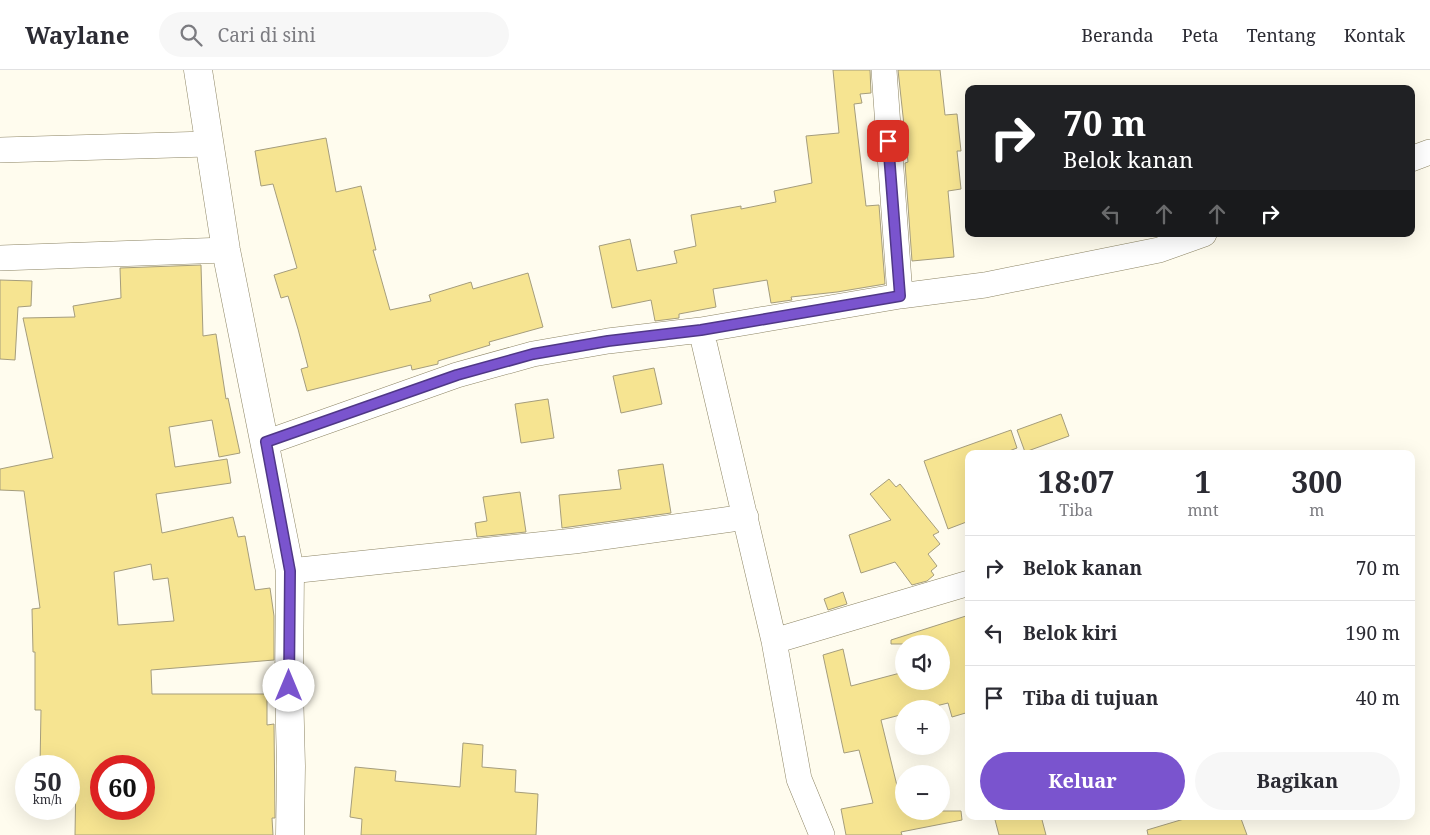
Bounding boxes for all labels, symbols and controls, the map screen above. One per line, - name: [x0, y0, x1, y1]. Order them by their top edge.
- search box: [159, 12, 509, 57]
- text: Waylane: [25, 18, 129, 51]
- icon: search: [177, 21, 205, 49]
- text: Cari di sini: [217, 22, 315, 48]
- text: Beranda: [1081, 23, 1154, 47]
- text: Peta: [1182, 23, 1219, 47]
- text: Tentang: [1247, 23, 1316, 47]
- text: Kontak: [1344, 23, 1405, 47]
- text: 70 m: [1063, 99, 1146, 146]
- icon: right: [980, 105, 1045, 170]
- pin: [867, 120, 909, 162]
- icon: arrive: [874, 127, 902, 155]
- text: Belok kanan: [1063, 144, 1193, 174]
- icon: left: [1097, 200, 1125, 228]
- icon: ahead: [1150, 200, 1178, 228]
- icon: ahead: [1203, 200, 1231, 228]
- icon: right: [1256, 200, 1284, 228]
- text: 18:07: [1038, 461, 1115, 502]
- text: 1: [1195, 461, 1212, 502]
- text: 300: [1291, 461, 1342, 502]
- text: Tiba: [1059, 499, 1093, 521]
- text: mnt: [1187, 499, 1219, 521]
- text: m: [1309, 499, 1324, 521]
- icon: right: [980, 554, 1008, 582]
- text: Belok kanan: [1023, 555, 1142, 581]
- text: 70 m: [1356, 555, 1400, 581]
- icon: left: [980, 619, 1008, 647]
- text: Belok kiri: [1023, 620, 1117, 646]
- text: 190 m: [1345, 620, 1400, 646]
- map controls: [895, 635, 950, 820]
- button: sound: [895, 635, 950, 690]
- position arrow: [262, 659, 314, 711]
- icon: arrive: [980, 684, 1008, 712]
- text: Tiba di tujuan: [1023, 685, 1158, 711]
- text: 40 m: [1356, 685, 1400, 711]
- button: +: [895, 700, 950, 755]
- button: Keluar: [980, 752, 1185, 810]
- button: Bagikan: [1195, 752, 1400, 810]
- speed limit sign: 60: [90, 755, 155, 820]
- text: 50: [33, 764, 62, 798]
- button: −: [895, 765, 950, 820]
- text: km/h: [33, 791, 62, 808]

